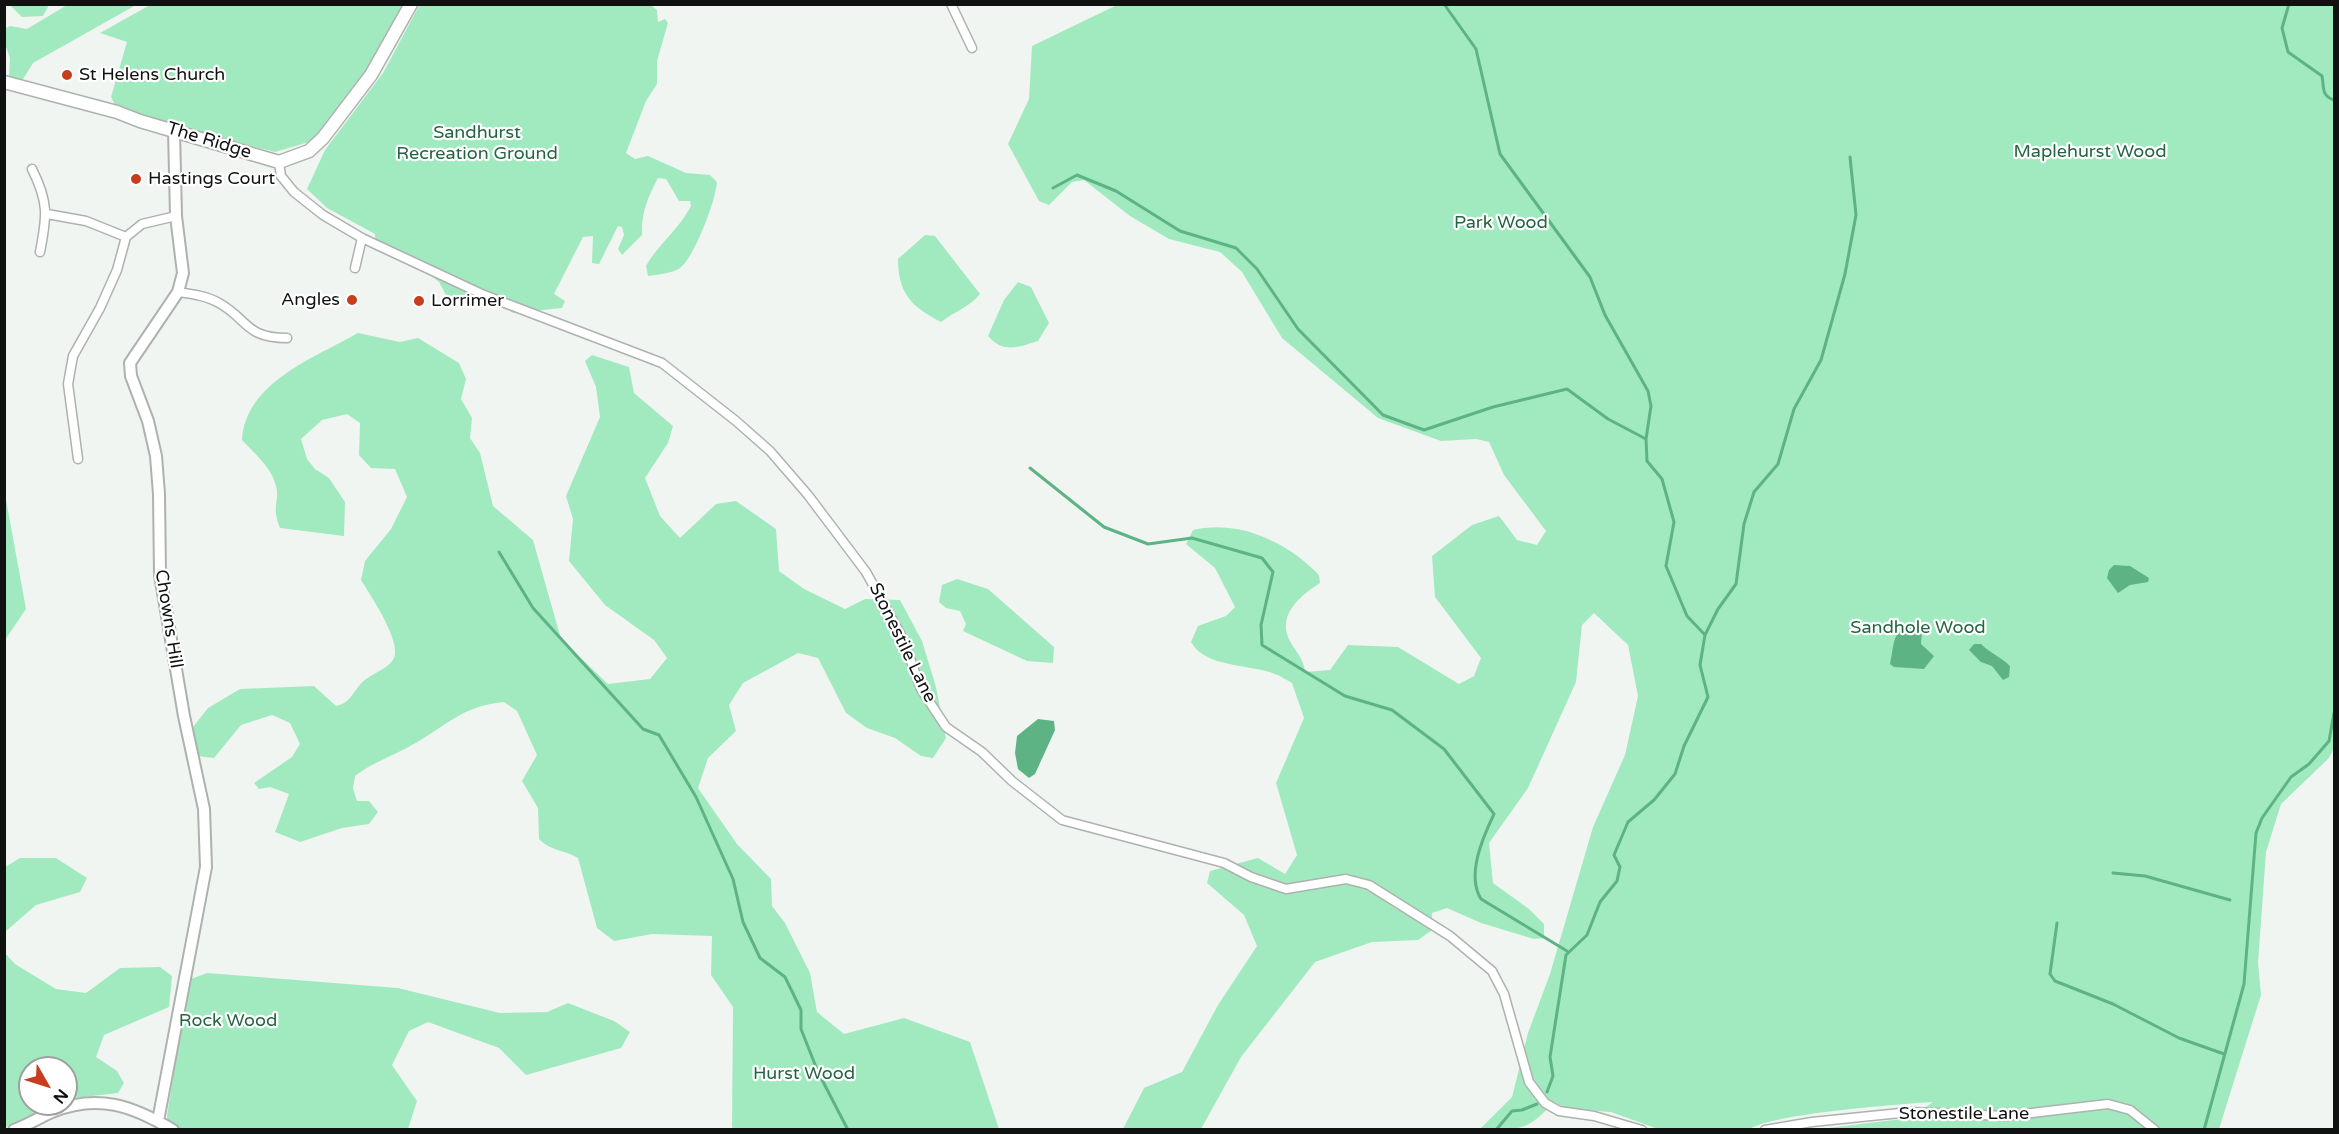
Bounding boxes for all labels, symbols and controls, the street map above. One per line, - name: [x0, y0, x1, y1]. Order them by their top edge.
- place label: St Helens Church: [79, 64, 225, 86]
- marker: St Helens Church: [60, 68, 74, 82]
- street label: The Ridge: [164, 118, 254, 164]
- park label: Sandhurst Recreation Ground: [396, 122, 558, 164]
- park label: Maplehurst Wood: [2013, 141, 2167, 163]
- place label: Hastings Court: [148, 168, 275, 190]
- marker: Hastings Court: [129, 172, 143, 186]
- park label: Park Wood: [1454, 212, 1548, 234]
- place label: Angles: [281, 289, 340, 311]
- place label: Lorrimer: [431, 290, 504, 312]
- marker: Angles: [345, 293, 359, 307]
- marker: Lorrimer: [412, 294, 426, 308]
- street label: Chowns Hill: [150, 568, 186, 670]
- street label: Stonestile Lane: [864, 580, 940, 706]
- park label: Sandhole Wood: [1850, 617, 1986, 639]
- park label: Rock Wood: [179, 1010, 277, 1032]
- north arrow: [18, 1056, 78, 1116]
- park label: Hurst Wood: [753, 1063, 855, 1085]
- text: N: [49, 1085, 72, 1107]
- street label: Stonestile Lane: [1899, 1103, 2029, 1125]

